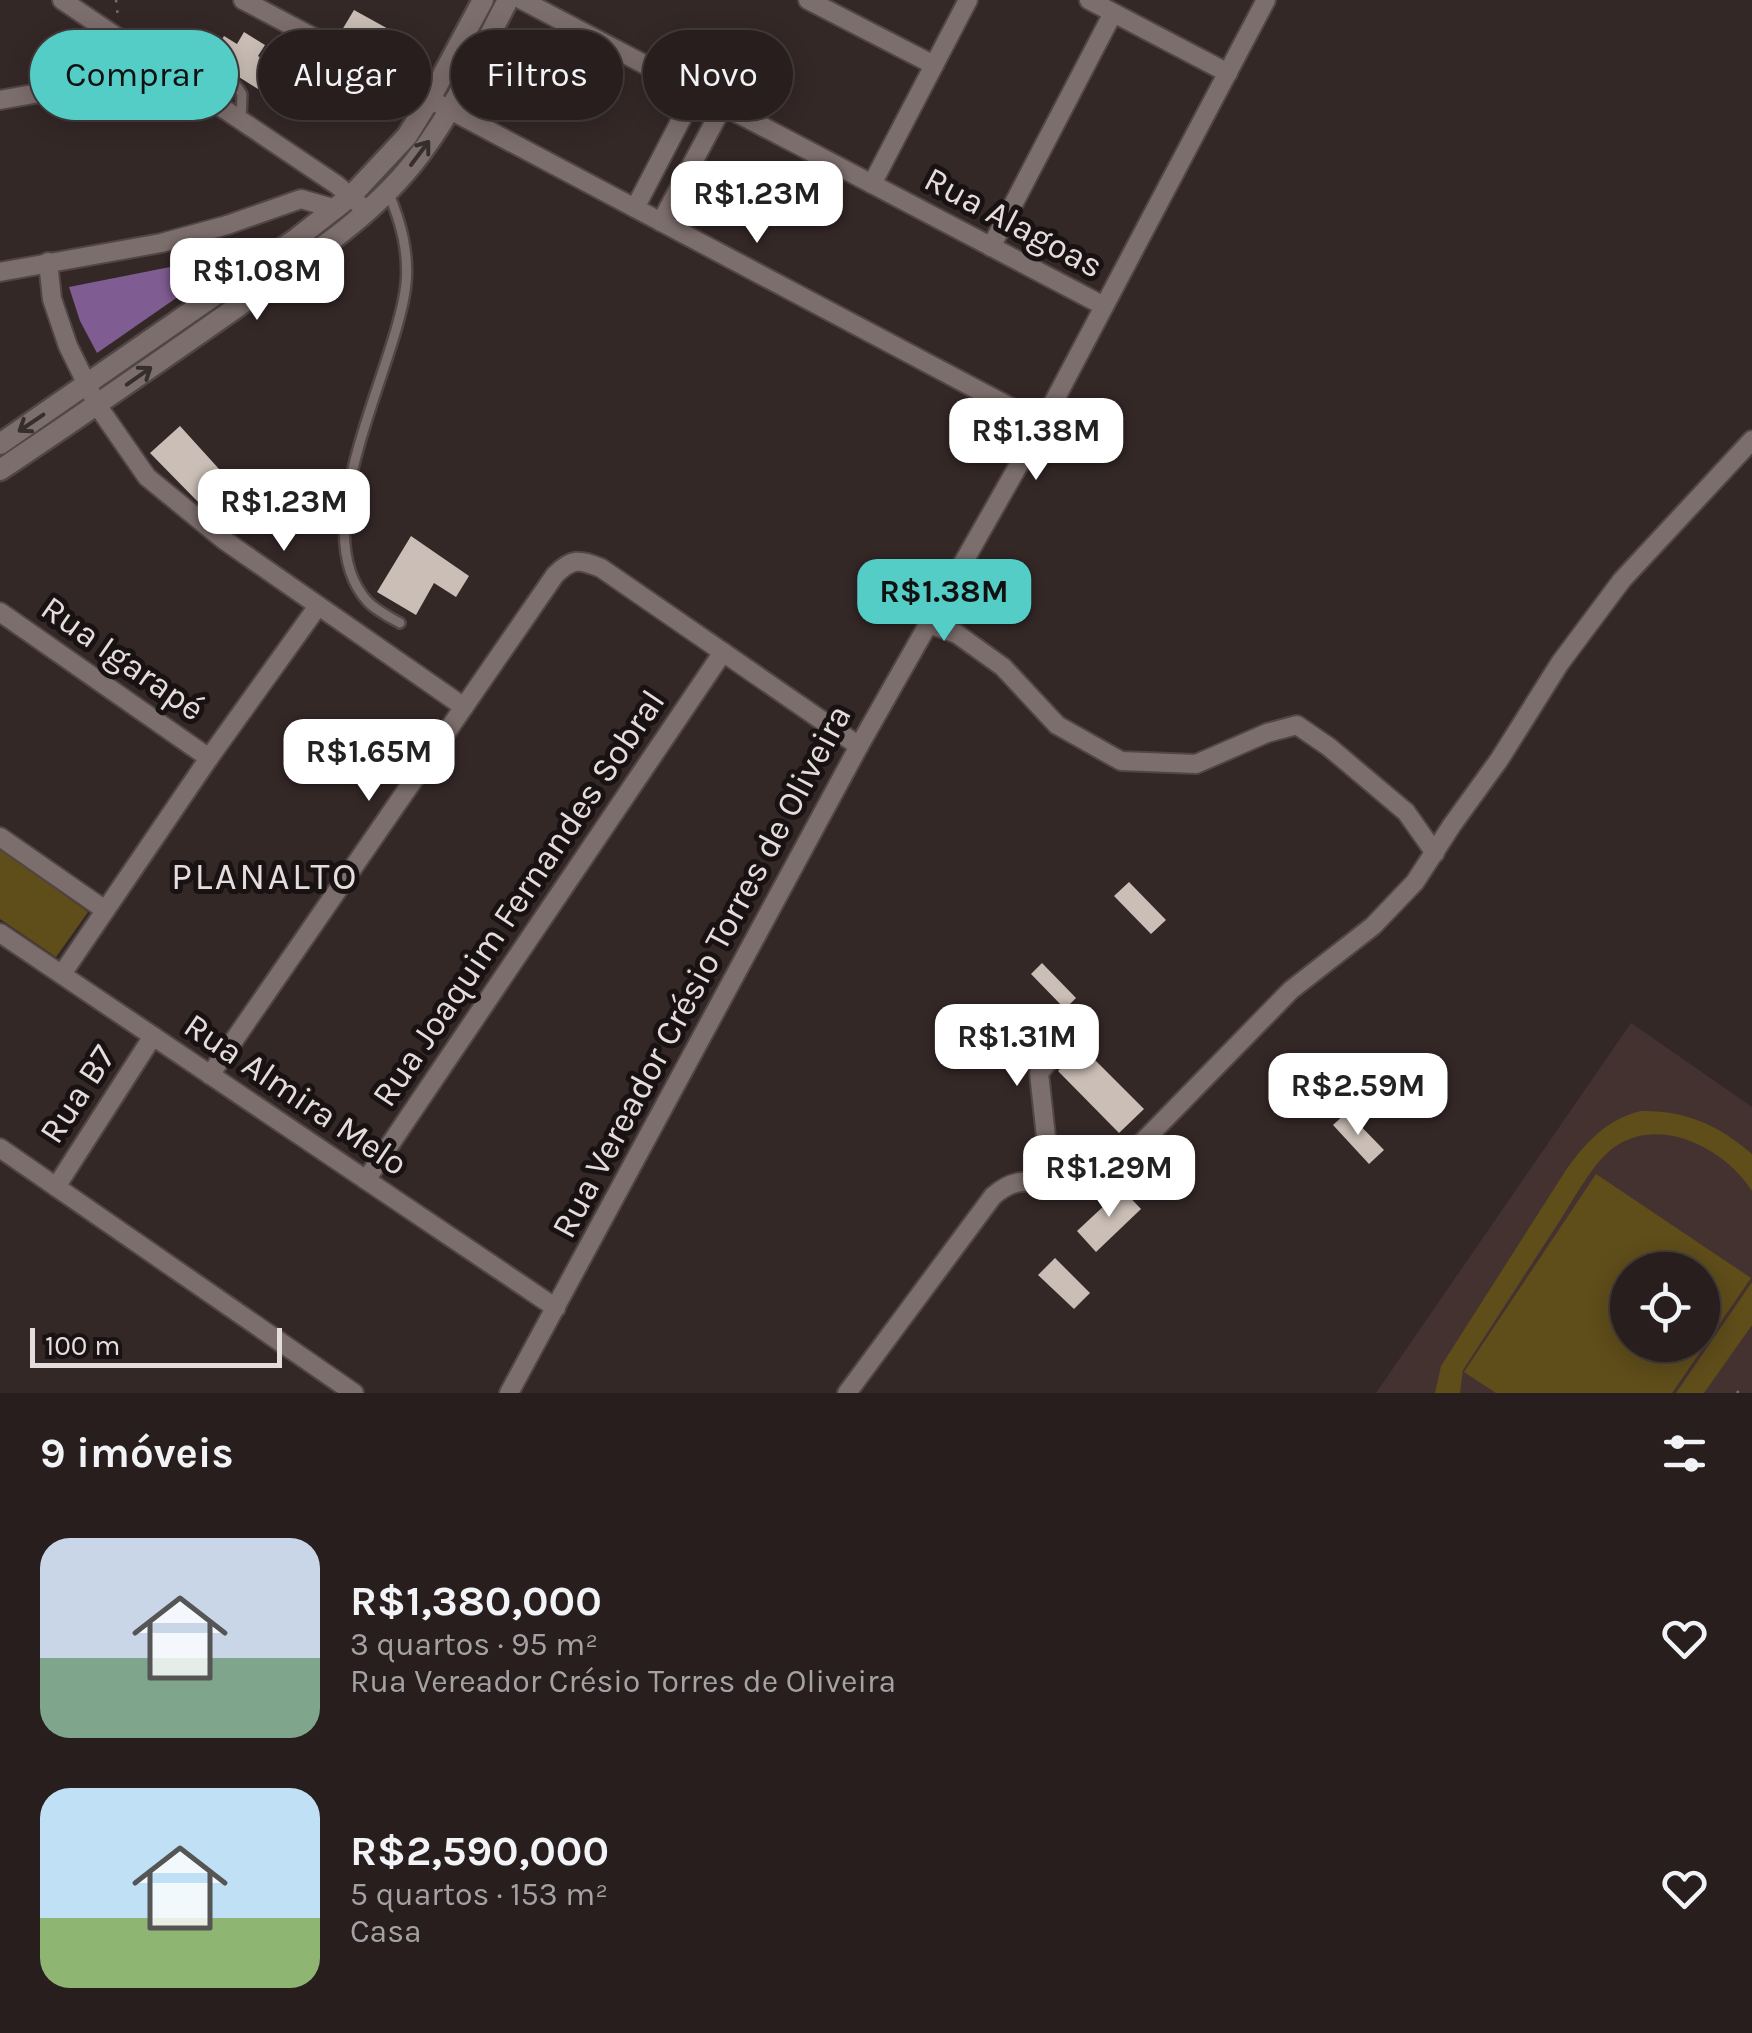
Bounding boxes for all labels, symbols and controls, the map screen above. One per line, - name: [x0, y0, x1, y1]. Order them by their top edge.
- chip: Comprar: [30, 30, 238, 120]
- chip: Alugar: [258, 30, 431, 120]
- chip: Filtros: [451, 30, 623, 120]
- chip: Novo: [643, 30, 793, 120]
- one-way arrow: [409, 140, 430, 167]
- street label: Rua Alagoas: [918, 158, 1110, 287]
- pin: R$1.23M: [665, 161, 849, 246]
- text: R$1.23M: [693, 175, 821, 212]
- pin: R$1.08M: [165, 238, 349, 323]
- text: R$1.08M: [192, 252, 322, 289]
- one-way arrow: [124, 366, 152, 387]
- pin: R$1.38M: [944, 398, 1128, 483]
- one-way arrow: [18, 412, 46, 433]
- text: R$1.38M: [971, 412, 1101, 449]
- pin: R$1.23M: [192, 469, 376, 554]
- text: R$1.23M: [220, 483, 348, 520]
- pin: R$1.38M: [852, 559, 1036, 644]
- text: R$1.38M: [879, 573, 1009, 610]
- street label: Rua Igarapé: [33, 587, 212, 730]
- street label: Rua Joaquim Fernandes Sobral: [363, 682, 673, 1114]
- street label: Rua Vereador Crésio Torres de Oliveira: [543, 698, 860, 1245]
- pin: R$1.65M: [277, 719, 461, 804]
- text: R$1.65M: [306, 733, 432, 770]
- district label: PLANALTO: [171, 854, 359, 899]
- pin: R$1.31M: [925, 1004, 1109, 1089]
- street label: Rua Almira Melo: [176, 1005, 415, 1184]
- text: R$1.31M: [957, 1018, 1077, 1055]
- street label: Rua B7: [31, 1038, 124, 1151]
- pin: R$2.59M: [1266, 1053, 1450, 1138]
- text: R$2.59M: [1290, 1067, 1426, 1104]
- pin: R$1.29M: [1017, 1135, 1201, 1220]
- text: R$1.29M: [1045, 1149, 1173, 1186]
- map controls: [1610, 1252, 1720, 1362]
- button: locate: [1610, 1252, 1720, 1362]
- scale bar: [30, 1323, 282, 1368]
- text: 100 m: [45, 1329, 120, 1362]
- icon: filters: [1657, 1426, 1712, 1481]
- text: 9 imóveis: [40, 1428, 234, 1478]
- text: R$1,380,000: [350, 1576, 602, 1626]
- icon: home: [120, 1578, 240, 1698]
- icon: heart: [1657, 1611, 1712, 1666]
- text: 3 quartos · 95 m²: [350, 1626, 598, 1663]
- text: Rua Vereador Crésio Torres de Oliveira: [350, 1663, 896, 1700]
- text: R$2,590,000: [350, 1826, 609, 1876]
- icon: home: [120, 1828, 240, 1948]
- icon: heart: [1657, 1861, 1712, 1916]
- text: 5 quartos · 153 m²: [350, 1876, 608, 1913]
- text: Casa: [350, 1913, 422, 1950]

